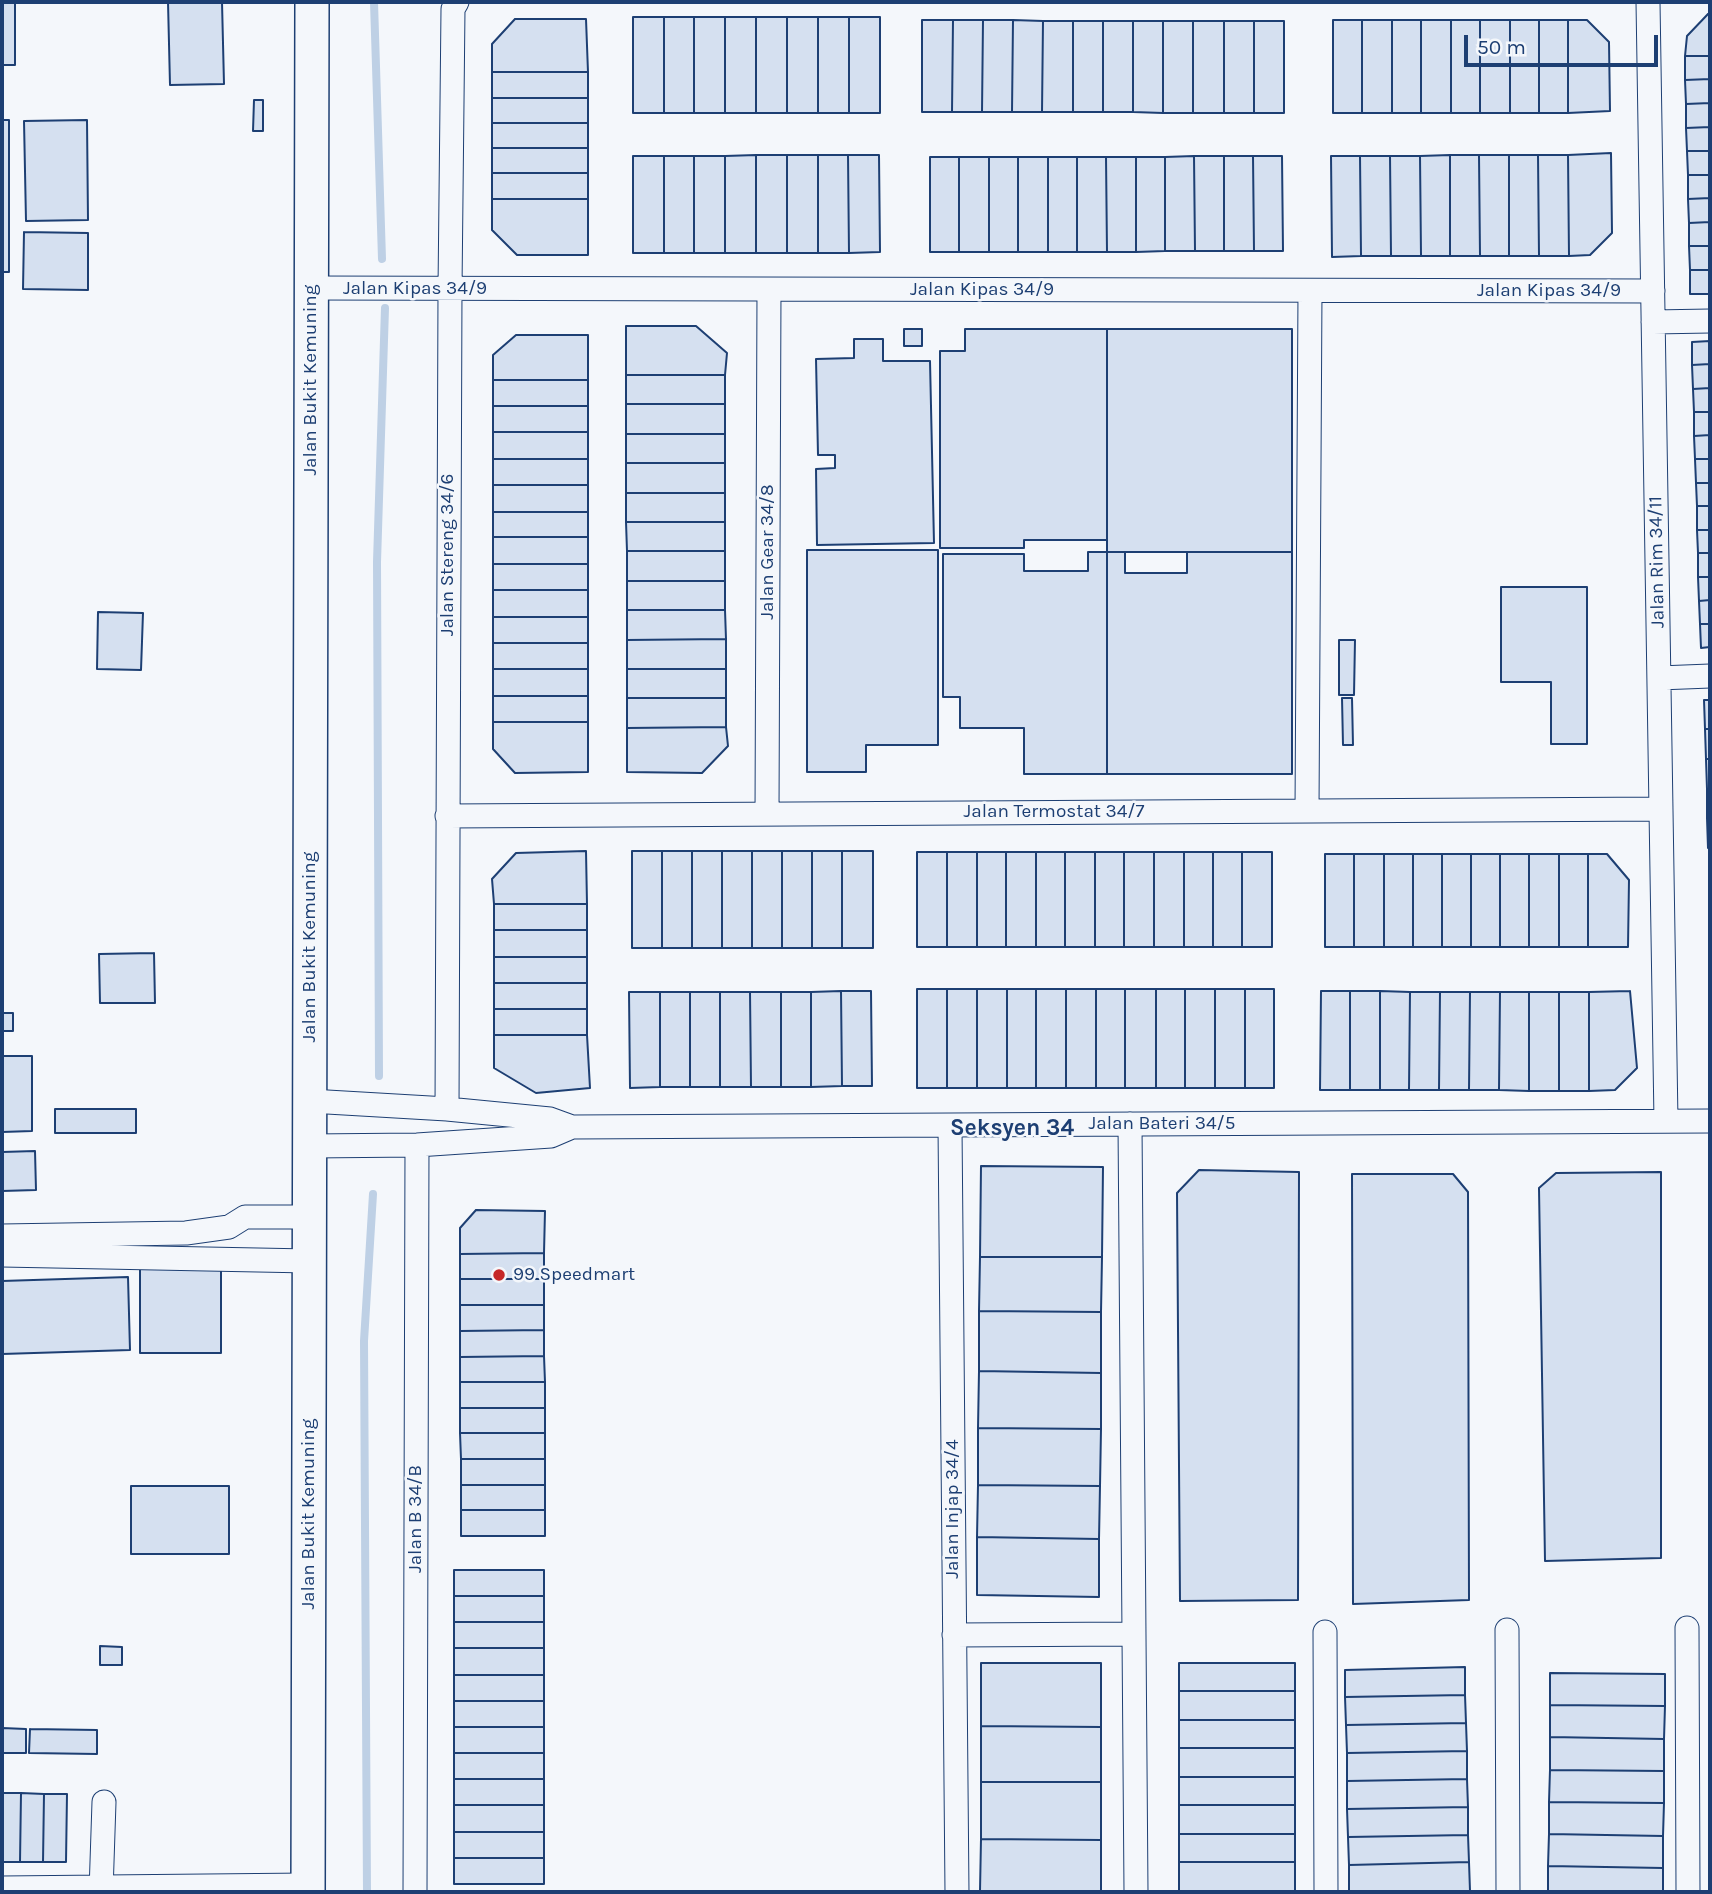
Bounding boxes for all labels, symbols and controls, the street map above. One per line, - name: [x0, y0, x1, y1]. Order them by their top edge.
- scale bar: [1467, 21, 1661, 65]
- text: 50 m: [1477, 35, 1526, 59]
- street label: Jalan Kipas 34/9: [343, 278, 487, 300]
- street label: Jalan Kipas 34/9: [910, 279, 1054, 301]
- street label: Jalan Kipas 34/9: [1477, 280, 1621, 302]
- street label: Jalan Bukit Kemuning: [300, 284, 322, 476]
- street label: Jalan Stereng 34/6: [437, 474, 459, 636]
- street label: Jalan Gear 34/8: [757, 484, 779, 620]
- street label: Jalan Rim 34/11: [1644, 496, 1670, 628]
- street label: Jalan Termostat 34/7: [964, 801, 1144, 823]
- street label: Jalan Bukit Kemuning: [299, 851, 321, 1043]
- street label: Jalan Bateri 34/5: [1089, 1113, 1235, 1135]
- district label: Seksyen 34: [950, 1114, 1074, 1142]
- place label: 99 Speedmart: [513, 1264, 635, 1286]
- marker: 99 Speedmart: [491, 1267, 507, 1283]
- street label: Jalan Bukit Kemuning: [298, 1418, 320, 1610]
- street label: Jalan Injap 34/4: [942, 1439, 964, 1579]
- street label: Jalan B 34/B: [405, 1465, 427, 1573]

